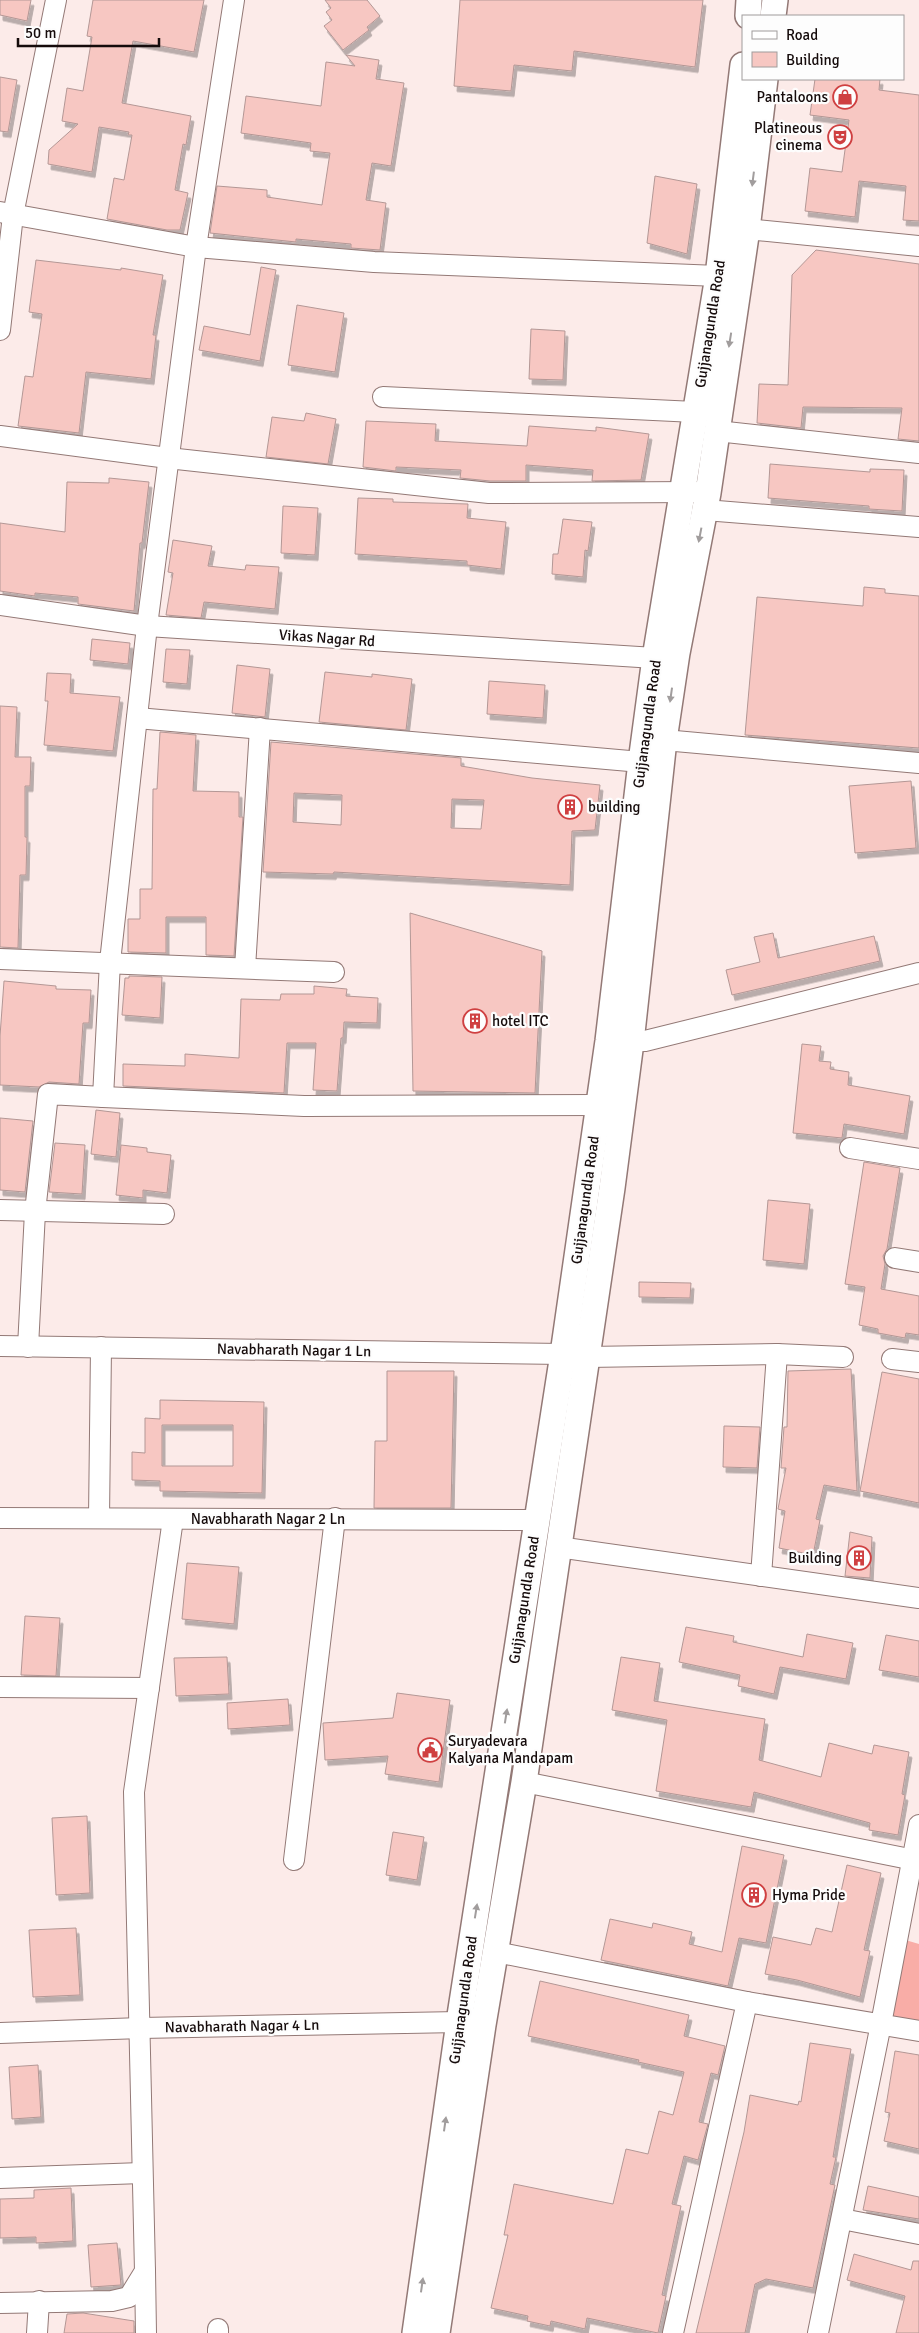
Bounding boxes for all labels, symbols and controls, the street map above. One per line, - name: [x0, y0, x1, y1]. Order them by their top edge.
- scale bar: [18, 15, 159, 47]
- legend: [742, 15, 904, 80]
- text: 50 m: [25, 24, 56, 42]
- text: Road: [786, 26, 818, 44]
- text: Building: [786, 51, 840, 69]
- shop icon: Pantaloons: [832, 84, 858, 110]
- place label: Pantaloons: [757, 88, 828, 106]
- place label: Platineous cinema: [754, 119, 822, 154]
- theatre icon: Platineous cinema: [827, 124, 853, 150]
- one-way arrow: [749, 172, 757, 188]
- street label: Gujjanagundla Road: [691, 259, 729, 389]
- one-way arrow: [726, 332, 734, 348]
- one-way arrow: [696, 528, 704, 543]
- street label: Vikas Nagar Rd: [278, 626, 376, 650]
- street label: Gujjanagundla Road: [629, 659, 665, 789]
- one-way arrow: [667, 687, 675, 703]
- building icon: building: [557, 794, 583, 820]
- place label: building: [588, 798, 641, 816]
- building icon: hotel ITC: [462, 1008, 488, 1034]
- place label: hotel ITC: [492, 1012, 549, 1030]
- street label: Gujjanagundla Road: [567, 1135, 603, 1265]
- street label: Navabharath Nagar 1 Ln: [217, 1340, 371, 1360]
- street label: Navabharath Nagar 2 Ln: [191, 1510, 345, 1528]
- street label: Gujjanagundla Road: [505, 1535, 543, 1665]
- building icon: Building: [846, 1545, 872, 1571]
- place label: Building: [788, 1549, 842, 1567]
- one-way arrow: [502, 1708, 510, 1724]
- place label: Suryadevara Kalyana Mandapam: [448, 1732, 573, 1767]
- public building icon: Suryadevara Kalyana Mandapam: [417, 1737, 443, 1763]
- building icon: Hyma Pride: [741, 1882, 767, 1908]
- place label: Hyma Pride: [772, 1886, 846, 1904]
- one-way arrow: [473, 1903, 481, 1919]
- street label: Gujjanagundla Road: [445, 1935, 481, 2065]
- street label: Navabharath Nagar 4 Ln: [165, 2016, 319, 2036]
- one-way arrow: [441, 2116, 449, 2132]
- one-way arrow: [418, 2276, 426, 2292]

